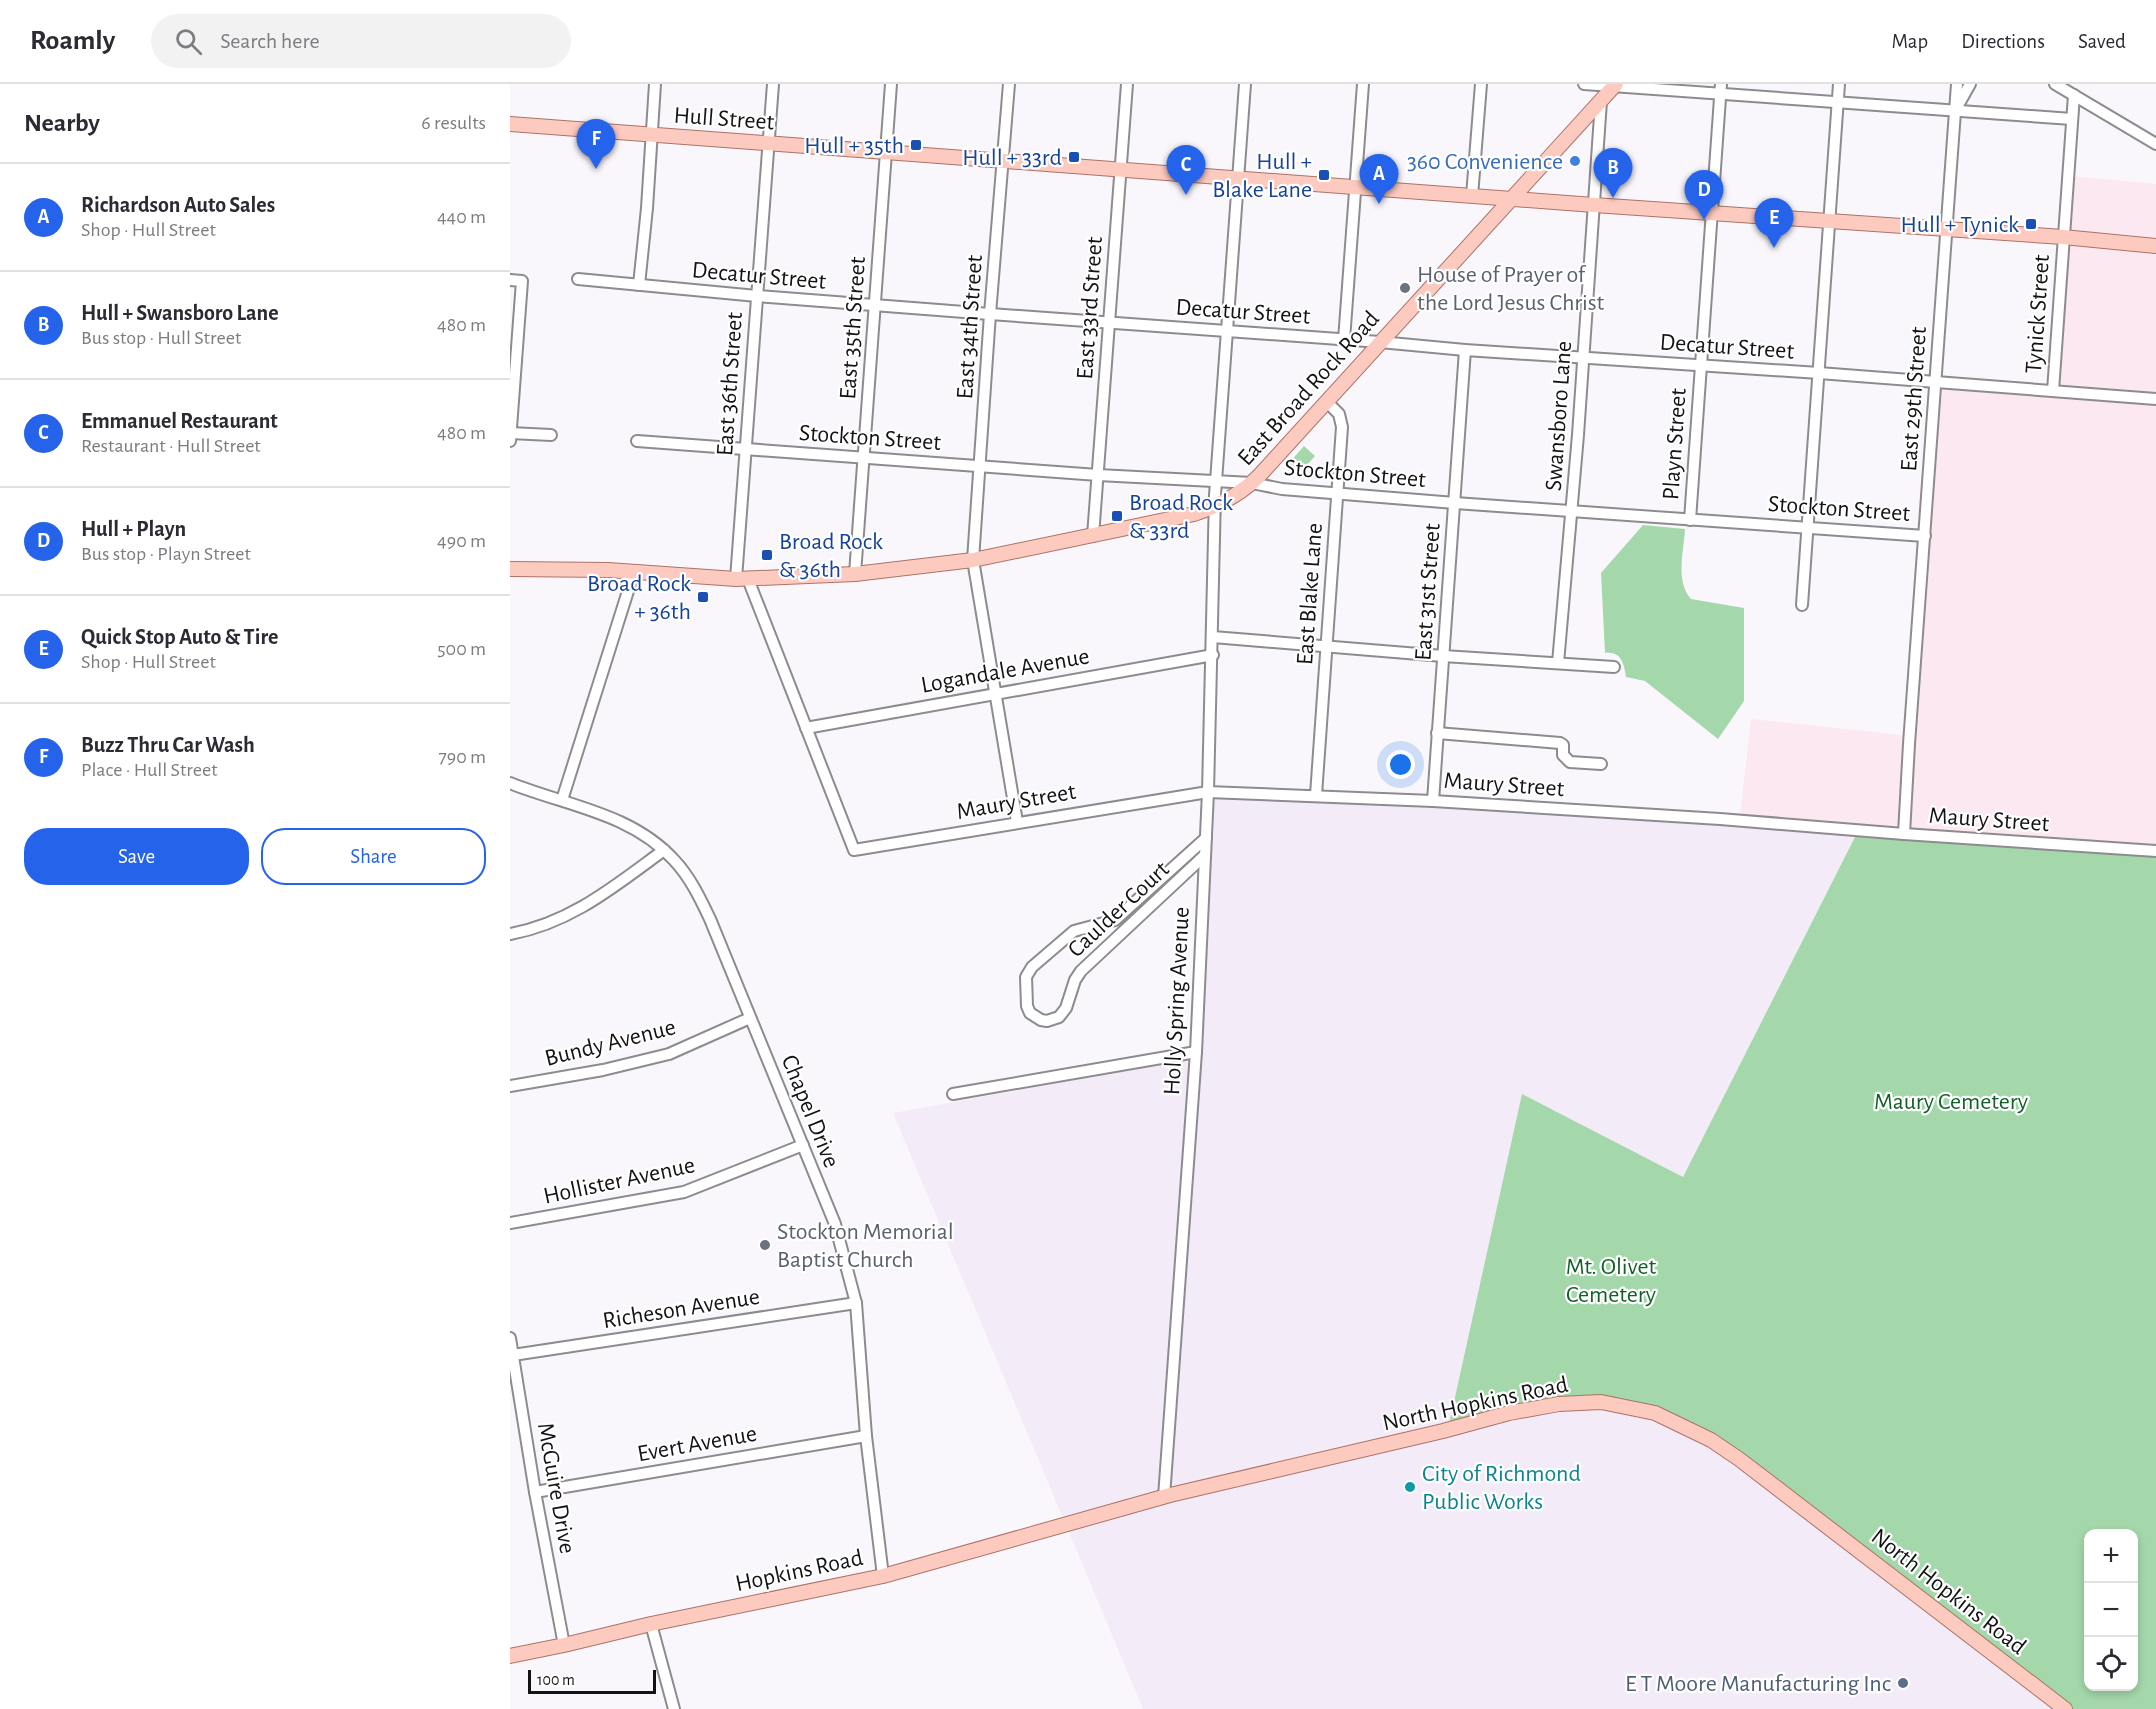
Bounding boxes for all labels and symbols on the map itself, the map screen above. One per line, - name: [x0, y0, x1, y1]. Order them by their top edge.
- street label: Hull Street: [673, 104, 775, 135]
- pin: F: [576, 120, 616, 169]
- place label: Hull + 35th: [804, 134, 904, 158]
- marker: Hull + 35th: [909, 138, 923, 152]
- place label: Hull + 33rd: [962, 146, 1062, 170]
- pin: C: [1166, 146, 1206, 195]
- pin: B: [1594, 148, 1632, 198]
- marker: Hull + 33rd: [1067, 150, 1081, 164]
- place label: Hull + Blake Lane: [1212, 150, 1312, 202]
- place label: 360 Convenience: [1407, 150, 1563, 174]
- pin: A: [1360, 154, 1398, 204]
- marker: 360 Convenience: [1568, 154, 1582, 168]
- marker: Hull + Blake Lane: [1317, 168, 1331, 182]
- pin: D: [1684, 170, 1724, 220]
- pin: E: [1754, 198, 1794, 248]
- place label: Hull + Tynick: [1900, 213, 2019, 237]
- marker: Hull + Tynick: [2024, 217, 2038, 231]
- street label: East 33rd Street: [1073, 236, 1107, 380]
- street label: Tynick Street: [2022, 253, 2054, 374]
- street label: East 34th Street: [953, 254, 987, 400]
- street label: East 35th Street: [836, 255, 870, 400]
- street label: Decatur Street: [691, 258, 827, 294]
- place label: House of Prayer of the Lord Jesus Christ: [1417, 263, 1605, 315]
- marker: House of Prayer of the Lord Jesus Christ: [1398, 281, 1412, 295]
- street label: Decatur Street: [1175, 295, 1311, 329]
- street label: East Broad Rock Road: [1233, 307, 1384, 470]
- street label: East 36th Street: [713, 311, 747, 457]
- street label: East 29th Street: [1897, 325, 1931, 472]
- street label: Decatur Street: [1659, 330, 1795, 364]
- street label: Swansboro Lane: [1542, 340, 1576, 492]
- street label: Playn Street: [1659, 387, 1691, 501]
- street label: Stockton Street: [798, 421, 942, 455]
- street label: Stockton Street: [1283, 456, 1427, 492]
- place label: Broad Rock & 33rd: [1129, 491, 1233, 543]
- street label: Stockton Street: [1767, 492, 1911, 526]
- marker: Broad Rock & 33rd: [1110, 509, 1124, 523]
- street label: East Blake Lane: [1293, 522, 1327, 666]
- street label: East 31st Street: [1411, 522, 1445, 662]
- place label: Broad Rock & 36th: [779, 530, 883, 582]
- marker: Broad Rock & 36th: [760, 548, 774, 562]
- place label: Broad Rock + 36th: [587, 572, 691, 624]
- marker: Broad Rock + 36th: [696, 590, 710, 604]
- street label: Logandale Avenue: [919, 644, 1091, 698]
- your location: [1386, 750, 1415, 779]
- street label: Maury Street: [1443, 769, 1565, 801]
- street label: Maury Street: [955, 780, 1078, 824]
- street label: Maury Street: [1928, 804, 2050, 836]
- street label: Caulder Court: [1064, 857, 1174, 962]
- street label: Holly Spring Avenue: [1160, 906, 1194, 1096]
- street label: Bundy Avenue: [542, 1015, 678, 1071]
- street label: Chapel Drive: [777, 1052, 844, 1171]
- park label: Maury Cemetery: [1874, 1090, 2028, 1114]
- street label: Hollister Avenue: [541, 1153, 697, 1209]
- place label: Stockton Memorial Baptist Church: [777, 1220, 954, 1272]
- marker: Stockton Memorial Baptist Church: [758, 1238, 772, 1252]
- park label: Mt. Olivet Cemetery: [1566, 1255, 1656, 1307]
- street label: Richeson Avenue: [601, 1285, 761, 1333]
- street label: North Hopkins Road: [1380, 1373, 1570, 1435]
- street label: McGuire Drive: [533, 1421, 579, 1555]
- street label: Evert Avenue: [635, 1422, 759, 1466]
- place label: City of Richmond Public Works: [1422, 1462, 1581, 1514]
- marker: City of Richmond Public Works: [1403, 1480, 1417, 1494]
- street label: North Hopkins Road: [1867, 1524, 2030, 1659]
- street label: Hopkins Road: [733, 1546, 865, 1596]
- scale bar: [528, 1667, 656, 1694]
- place label: E T Moore Manufacturing Inc: [1625, 1672, 1891, 1696]
- marker: E T Moore Manufacturing Inc: [1896, 1676, 1910, 1690]

